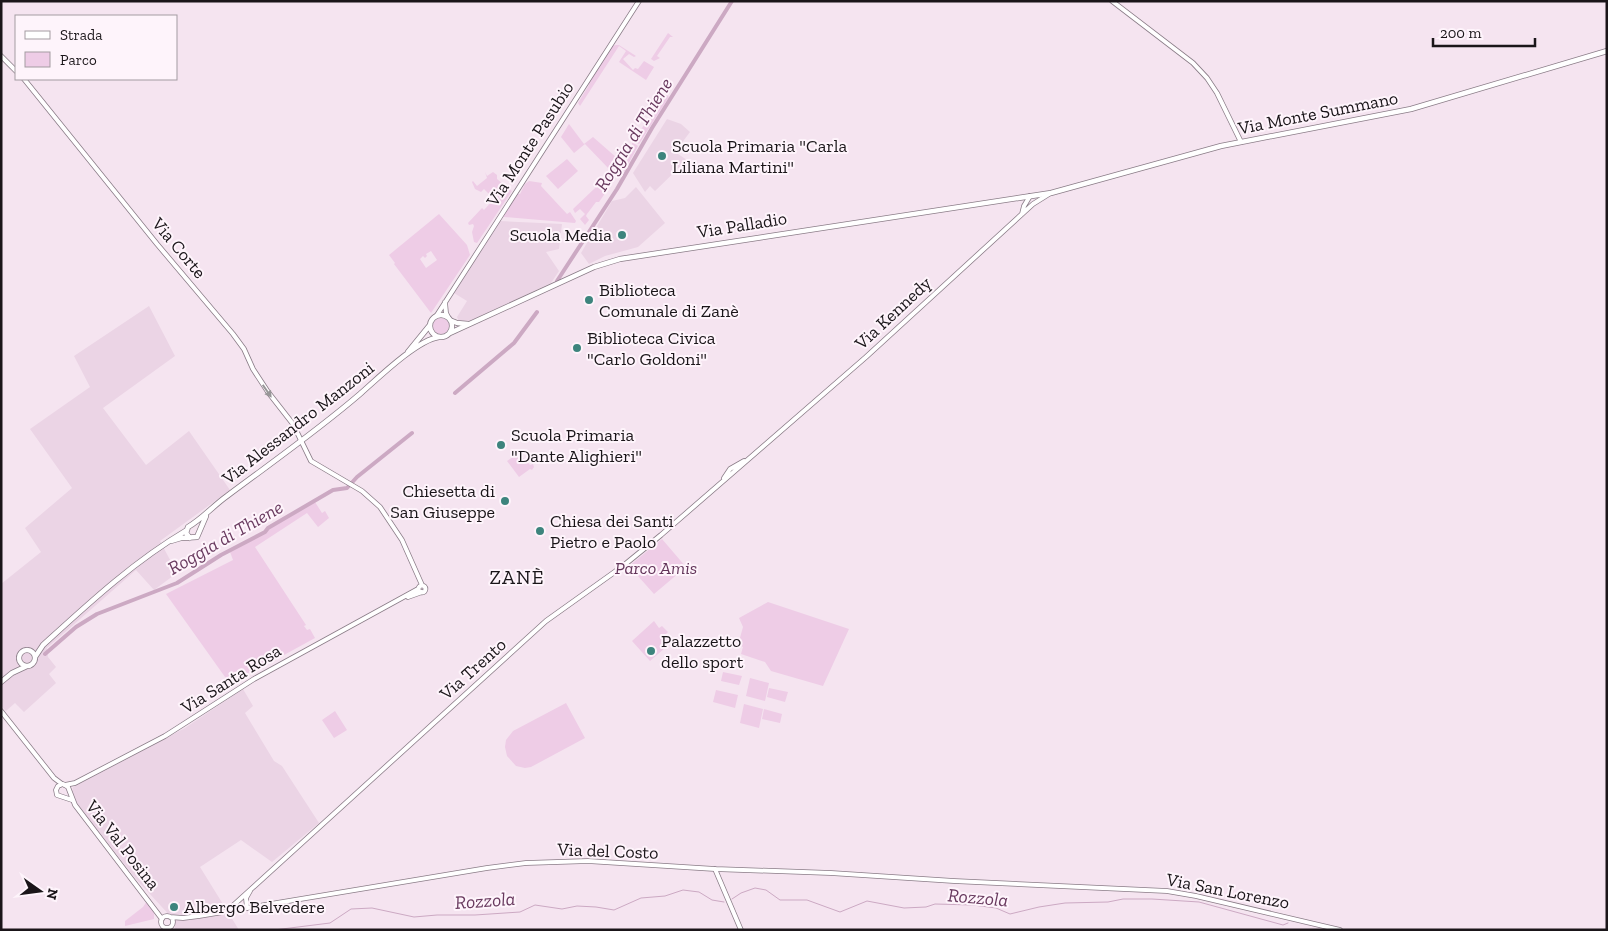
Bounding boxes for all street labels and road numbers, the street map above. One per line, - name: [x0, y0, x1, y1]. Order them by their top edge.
- street label: Via Monte Pasubio: [481, 78, 578, 211]
- street label: Via Monte Summano: [1235, 87, 1400, 139]
- street label: Via Palladio: [695, 207, 788, 243]
- street label: Via Corte: [147, 212, 211, 283]
- street label: Via Kennedy: [849, 271, 936, 355]
- street label: Via Alessandro Manzoni: [217, 357, 378, 490]
- street label: Via Trento: [434, 633, 511, 705]
- street label: Via Santa Rosa: [176, 639, 285, 719]
- street label: Via Val Posina: [81, 795, 165, 894]
- street label: Via del Costo: [556, 838, 659, 864]
- street label: Via San Lorenzo: [1164, 868, 1291, 914]

